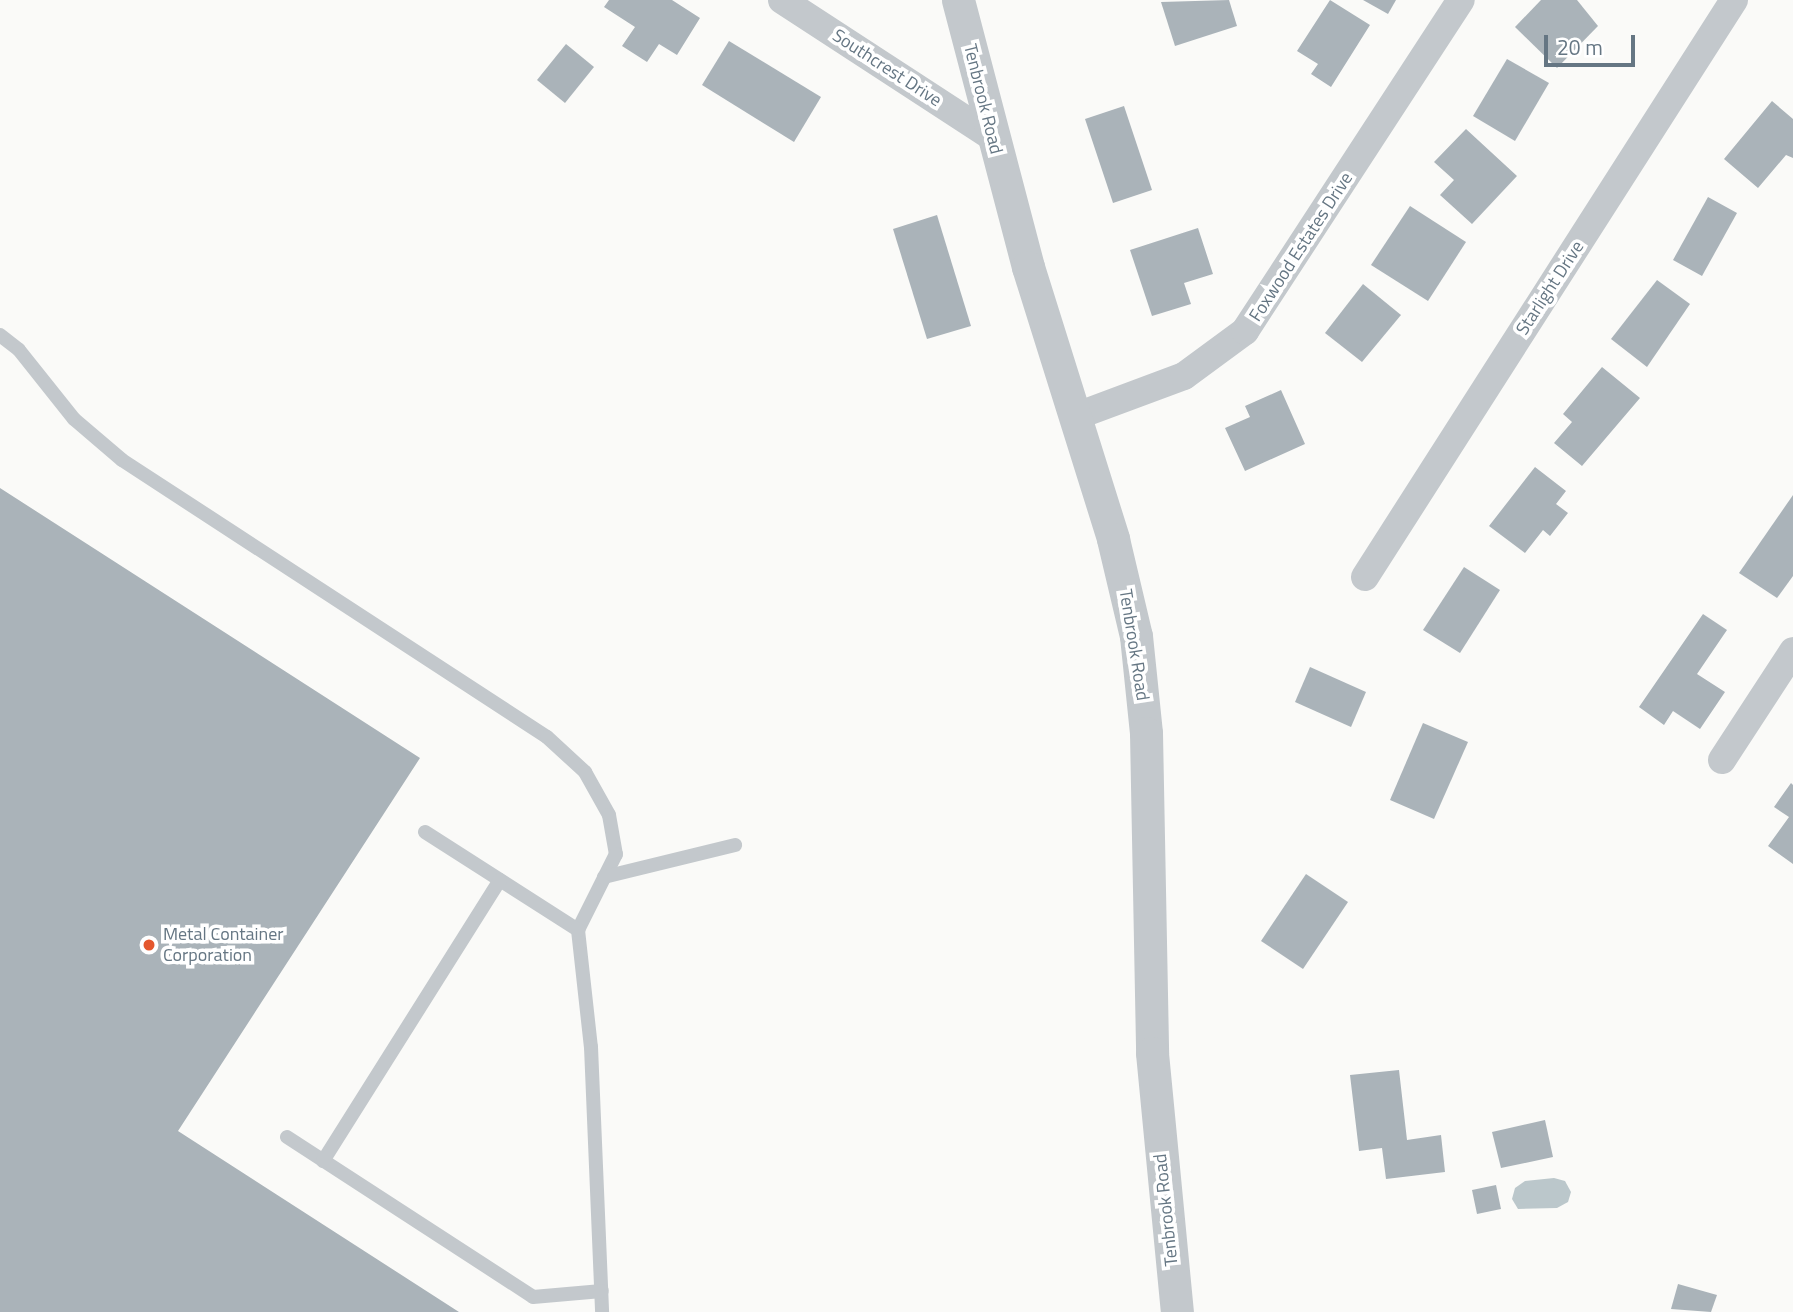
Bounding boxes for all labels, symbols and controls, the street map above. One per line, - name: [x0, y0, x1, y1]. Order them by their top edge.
- scale bar: [1548, 21, 1639, 65]
- street label: Southcrest Drive: [828, 25, 946, 111]
- text: 20 m: [1557, 31, 1603, 63]
- street label: Tenbrook Road: [959, 42, 1007, 156]
- street label: Foxwood Estates Drive: [1245, 168, 1357, 326]
- street label: Starlight Drive: [1512, 237, 1588, 339]
- street label: Tenbrook Road: [1115, 588, 1153, 702]
- place label: Metal Container Corporation: [163, 924, 284, 967]
- marker: Metal Container Corporation: [141, 937, 157, 953]
- street label: Tenbrook Road: [1149, 1153, 1183, 1267]

